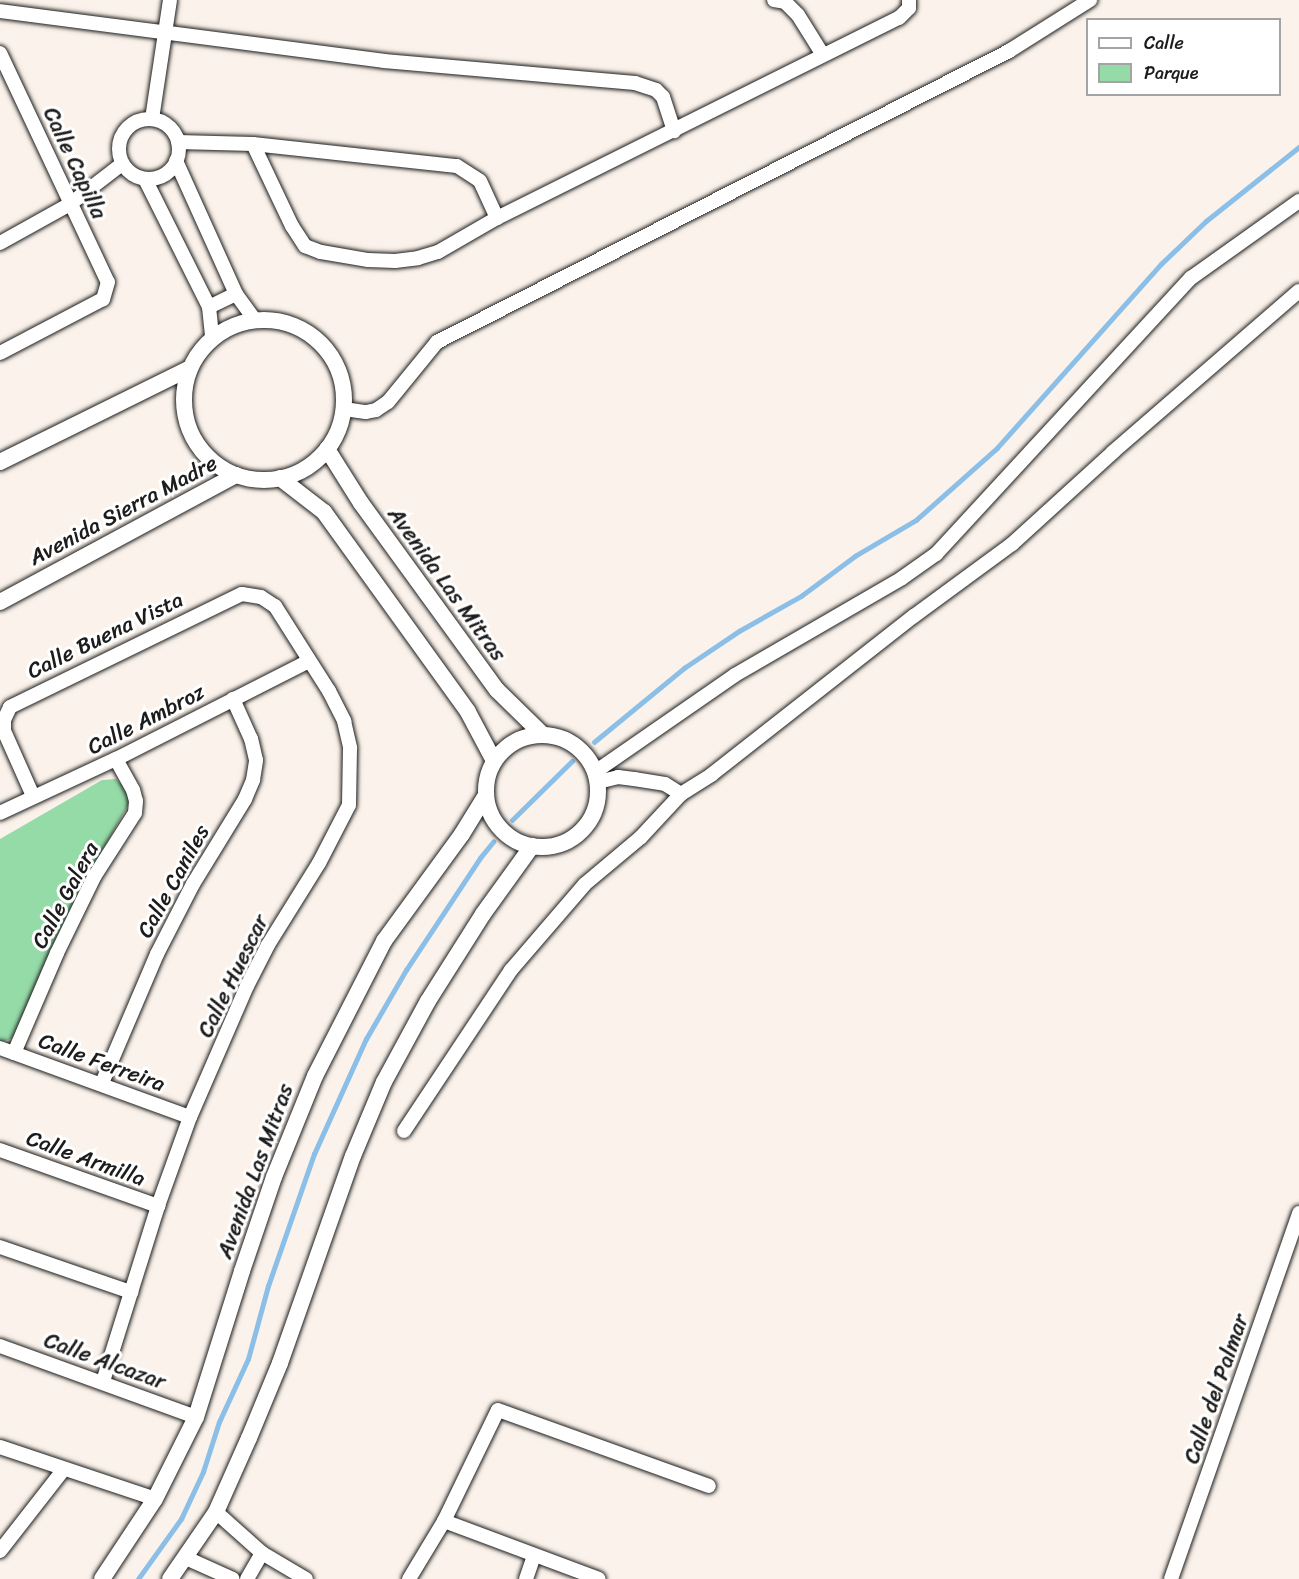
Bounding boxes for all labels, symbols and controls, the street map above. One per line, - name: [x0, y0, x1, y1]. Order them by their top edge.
- legend: [1086, 18, 1281, 96]
- text: Calle: [1144, 27, 1184, 59]
- text: Parque: [1144, 57, 1198, 89]
- street label: Calle Capilla: [38, 103, 112, 223]
- street label: Avenida Sierra Madre: [24, 449, 222, 571]
- street label: Avenida Las Mitras: [383, 503, 511, 665]
- street label: Calle Buena Vista: [23, 586, 187, 684]
- street label: Calle Ambroz: [83, 678, 209, 760]
- street label: Calle Caniles: [132, 821, 214, 941]
- street label: Calle Galera: [26, 837, 104, 953]
- street label: Calle Huescar: [192, 910, 274, 1042]
- street label: Calle Ferreira: [35, 1027, 169, 1097]
- street label: Avenida Las Mitras: [211, 1081, 299, 1261]
- street label: Calle Armilla: [23, 1124, 149, 1192]
- street label: Calle del Palmar: [1178, 1311, 1254, 1467]
- street label: Calle Alcazar: [41, 1327, 169, 1395]

